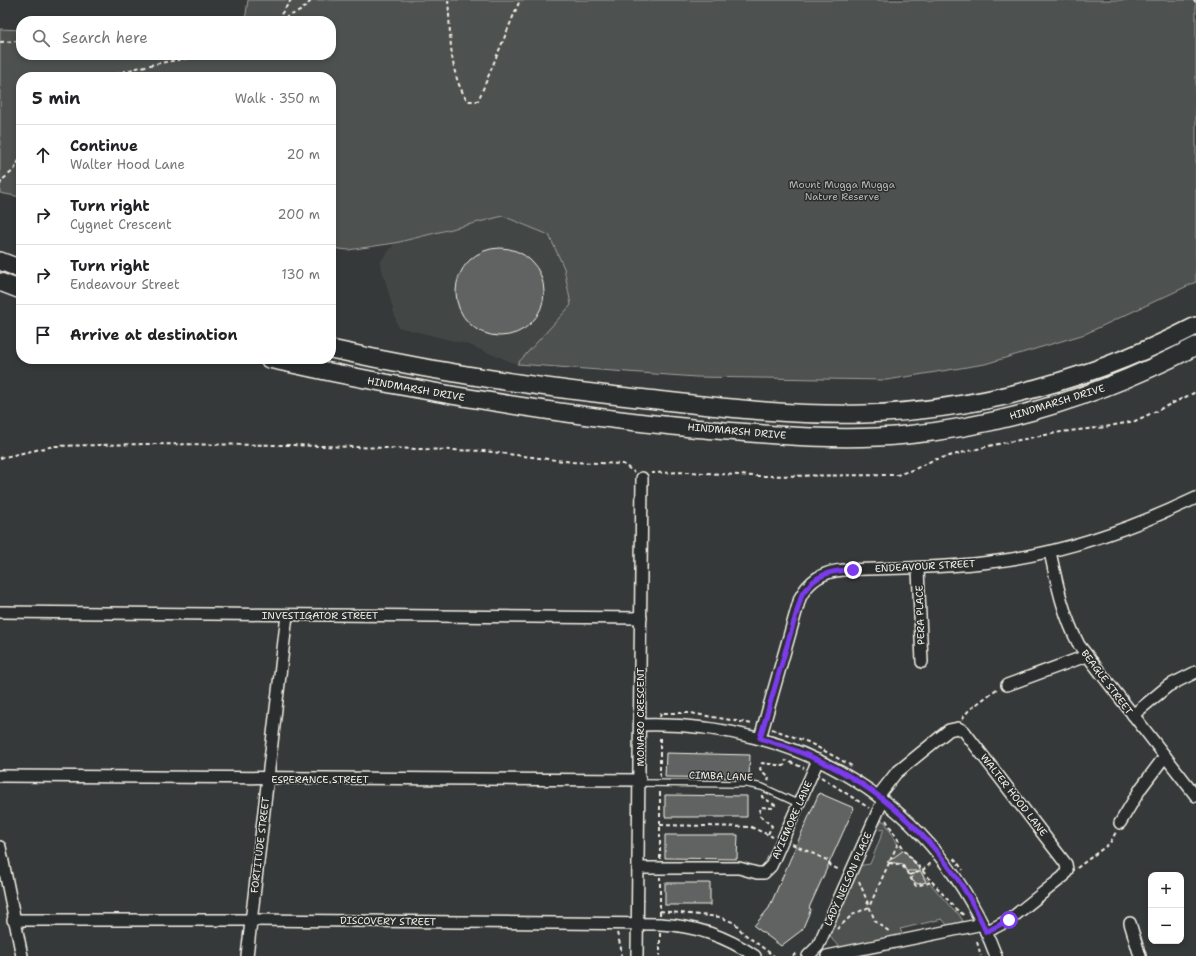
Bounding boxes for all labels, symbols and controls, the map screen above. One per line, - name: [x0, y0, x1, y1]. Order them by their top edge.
- search box: [16, 16, 336, 60]
- icon: search: [30, 27, 52, 49]
- text: Search here: [62, 28, 148, 48]
- text: 5 min: [32, 87, 80, 109]
- text: Walk · 350 m: [235, 90, 320, 107]
- text: Continue: [70, 136, 138, 156]
- icon: ahead: [32, 144, 54, 166]
- text: 20 m: [287, 146, 320, 163]
- text: Walter Hood Lane: [70, 156, 185, 173]
- park label: Mount Mugga Mugga Nature Reserve: [789, 178, 896, 203]
- text: Turn right: [70, 196, 150, 216]
- icon: right: [32, 204, 54, 226]
- text: 200 m: [278, 206, 320, 223]
- text: Cygnet Crescent: [70, 216, 172, 233]
- text: Turn right: [70, 256, 150, 276]
- icon: right: [32, 264, 54, 286]
- text: 130 m: [282, 266, 320, 283]
- text: Endeavour Street: [70, 276, 180, 293]
- icon: arrive: [32, 324, 54, 346]
- text: Arrive at destination: [70, 325, 238, 345]
- street label: HINDMARSH DRIVE: [366, 374, 466, 404]
- street label: HINDMARSH DRIVE: [1008, 381, 1106, 423]
- street label: HINDMARSH DRIVE: [687, 420, 787, 442]
- street label: ENDEAVOUR STREET: [874, 557, 976, 575]
- route end: [844, 561, 862, 579]
- street label: PERA PLACE: [912, 585, 928, 645]
- street label: INVESTIGATOR STREET: [262, 609, 378, 622]
- street label: BEAGLE STREET: [1078, 647, 1136, 717]
- street label: MONARO CRESCENT: [634, 667, 647, 767]
- street label: WALTER HOOD LANE: [978, 751, 1050, 839]
- street label: CIMBA LANE: [689, 768, 753, 784]
- street label: ESPERANCE STREET: [271, 773, 369, 786]
- street label: AVIEMORE LANE: [769, 779, 815, 861]
- street label: FORTITUDE STREET: [248, 796, 272, 894]
- street label: LADY NELSON PLACE: [821, 830, 875, 928]
- map controls: [1148, 872, 1184, 944]
- button: +: [1148, 872, 1184, 908]
- button: −: [1148, 908, 1184, 944]
- route start: [1000, 911, 1018, 929]
- street label: DISCOVERY STREET: [340, 914, 436, 928]

